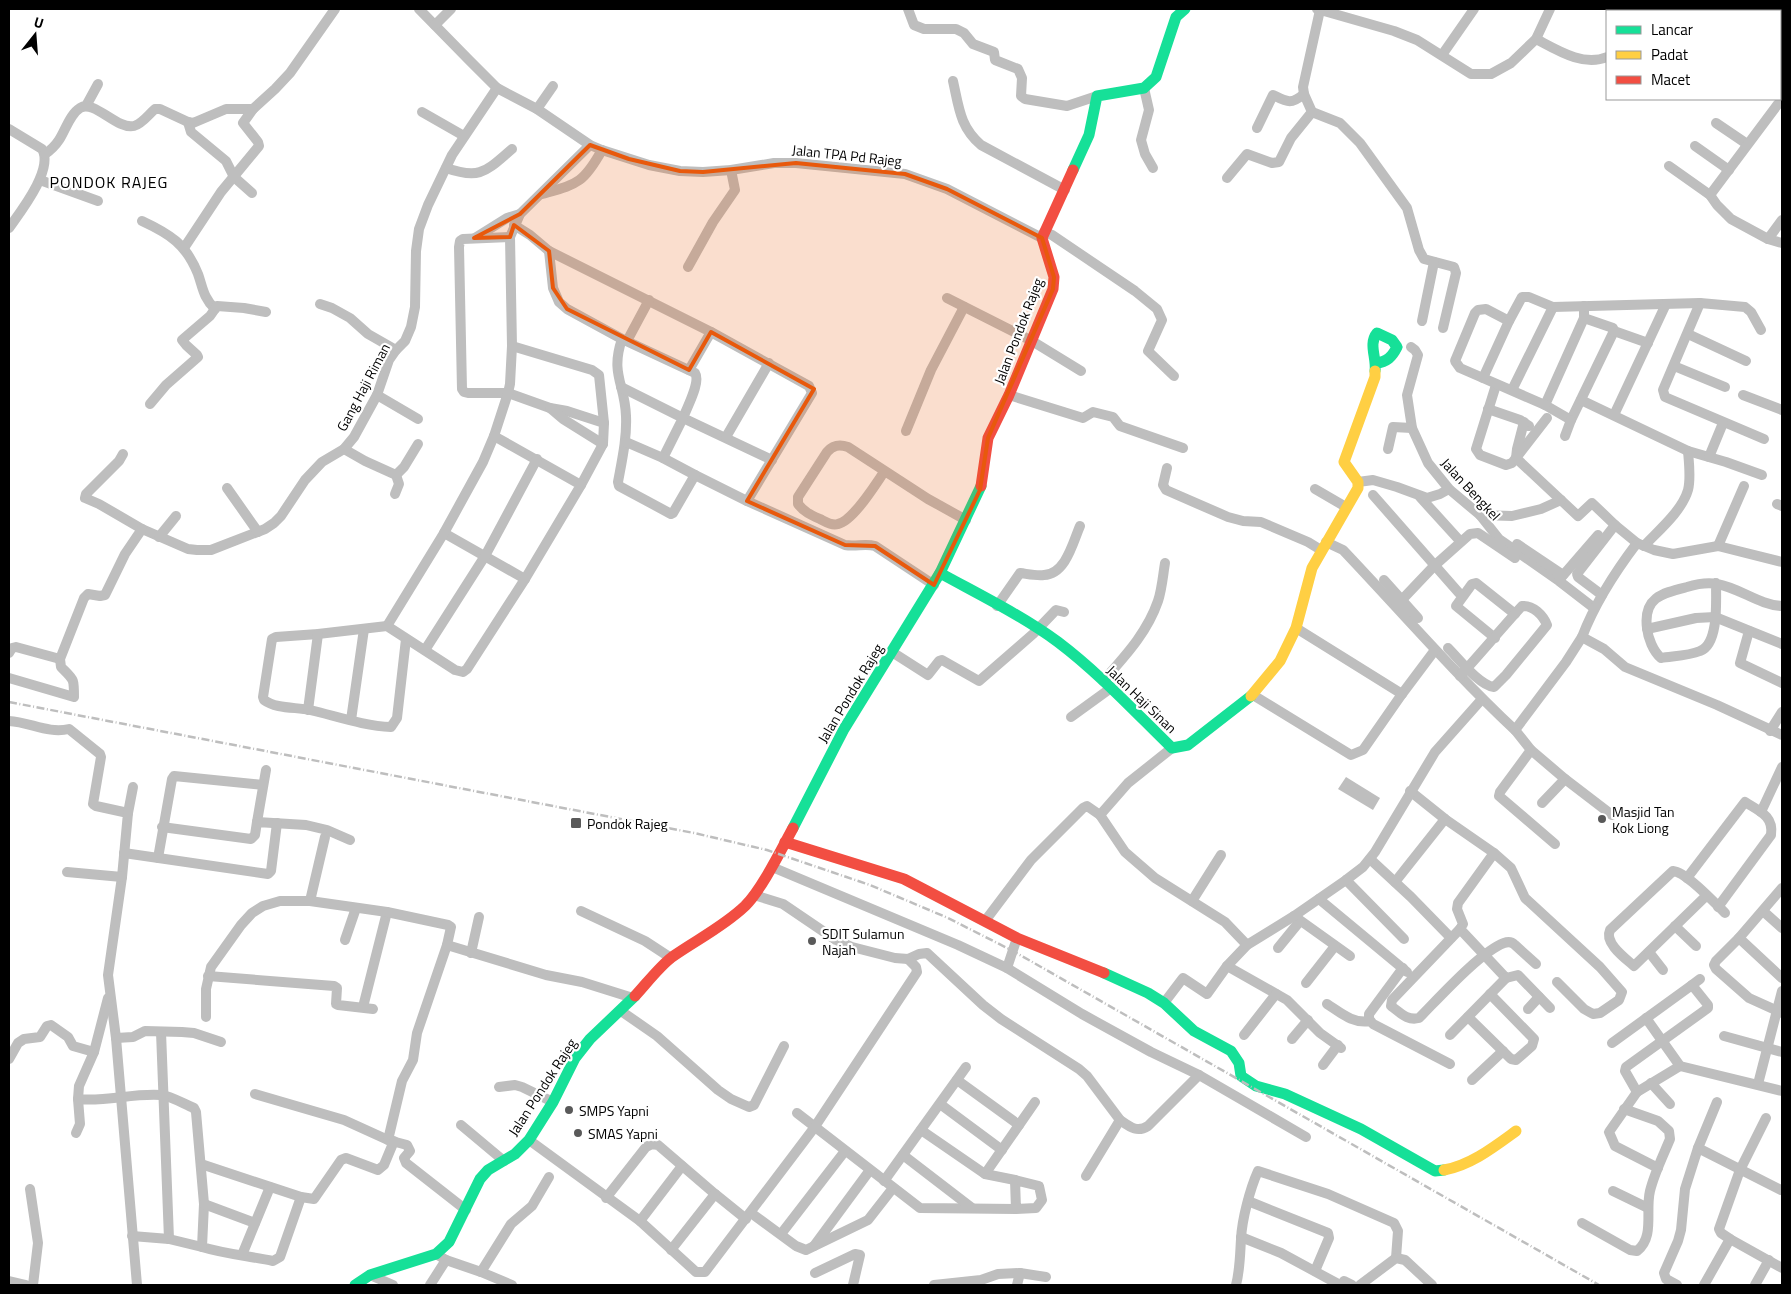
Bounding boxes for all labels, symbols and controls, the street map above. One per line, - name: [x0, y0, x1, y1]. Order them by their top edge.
- north arrow: [10, 10, 60, 60]
- legend: [1606, 10, 1781, 100]
- text: U: [31, 11, 46, 33]
- text: Lancar: [1651, 18, 1693, 41]
- text: Padat: [1651, 43, 1689, 66]
- text: Macet: [1651, 68, 1691, 91]
- street label: Jalan TPA Pd Rajeg: [791, 139, 903, 171]
- district label: PONDOK RAJEG: [50, 170, 168, 194]
- street label: Jalan Pondok Rajeg: [988, 275, 1048, 387]
- street label: Gang Haji Riman: [331, 339, 395, 435]
- street label: Jalan Bengkel: [1436, 453, 1506, 525]
- street label: Jalan Pondok Rajeg: [812, 639, 888, 747]
- street label: Jalan Haji Sinan: [1102, 660, 1182, 738]
- place label: Masjid Tan Kok Liong: [1612, 801, 1675, 838]
- place label: Pondok Rajeg: [587, 813, 668, 834]
- marker: Masjid Tan Kok Liong: [1596, 813, 1608, 825]
- marker: Pondok Rajeg: [569, 816, 583, 830]
- place label: SDIT Sulamun Najah: [822, 923, 904, 960]
- marker: SDIT Sulamun Najah: [806, 935, 818, 947]
- street label: Jalan Pondok Rajeg: [503, 1034, 581, 1140]
- place label: SMPS Yapni: [579, 1100, 649, 1121]
- marker: SMPS Yapni: [563, 1104, 575, 1116]
- place label: SMAS Yapni: [588, 1123, 658, 1144]
- marker: SMAS Yapni: [572, 1127, 584, 1139]

